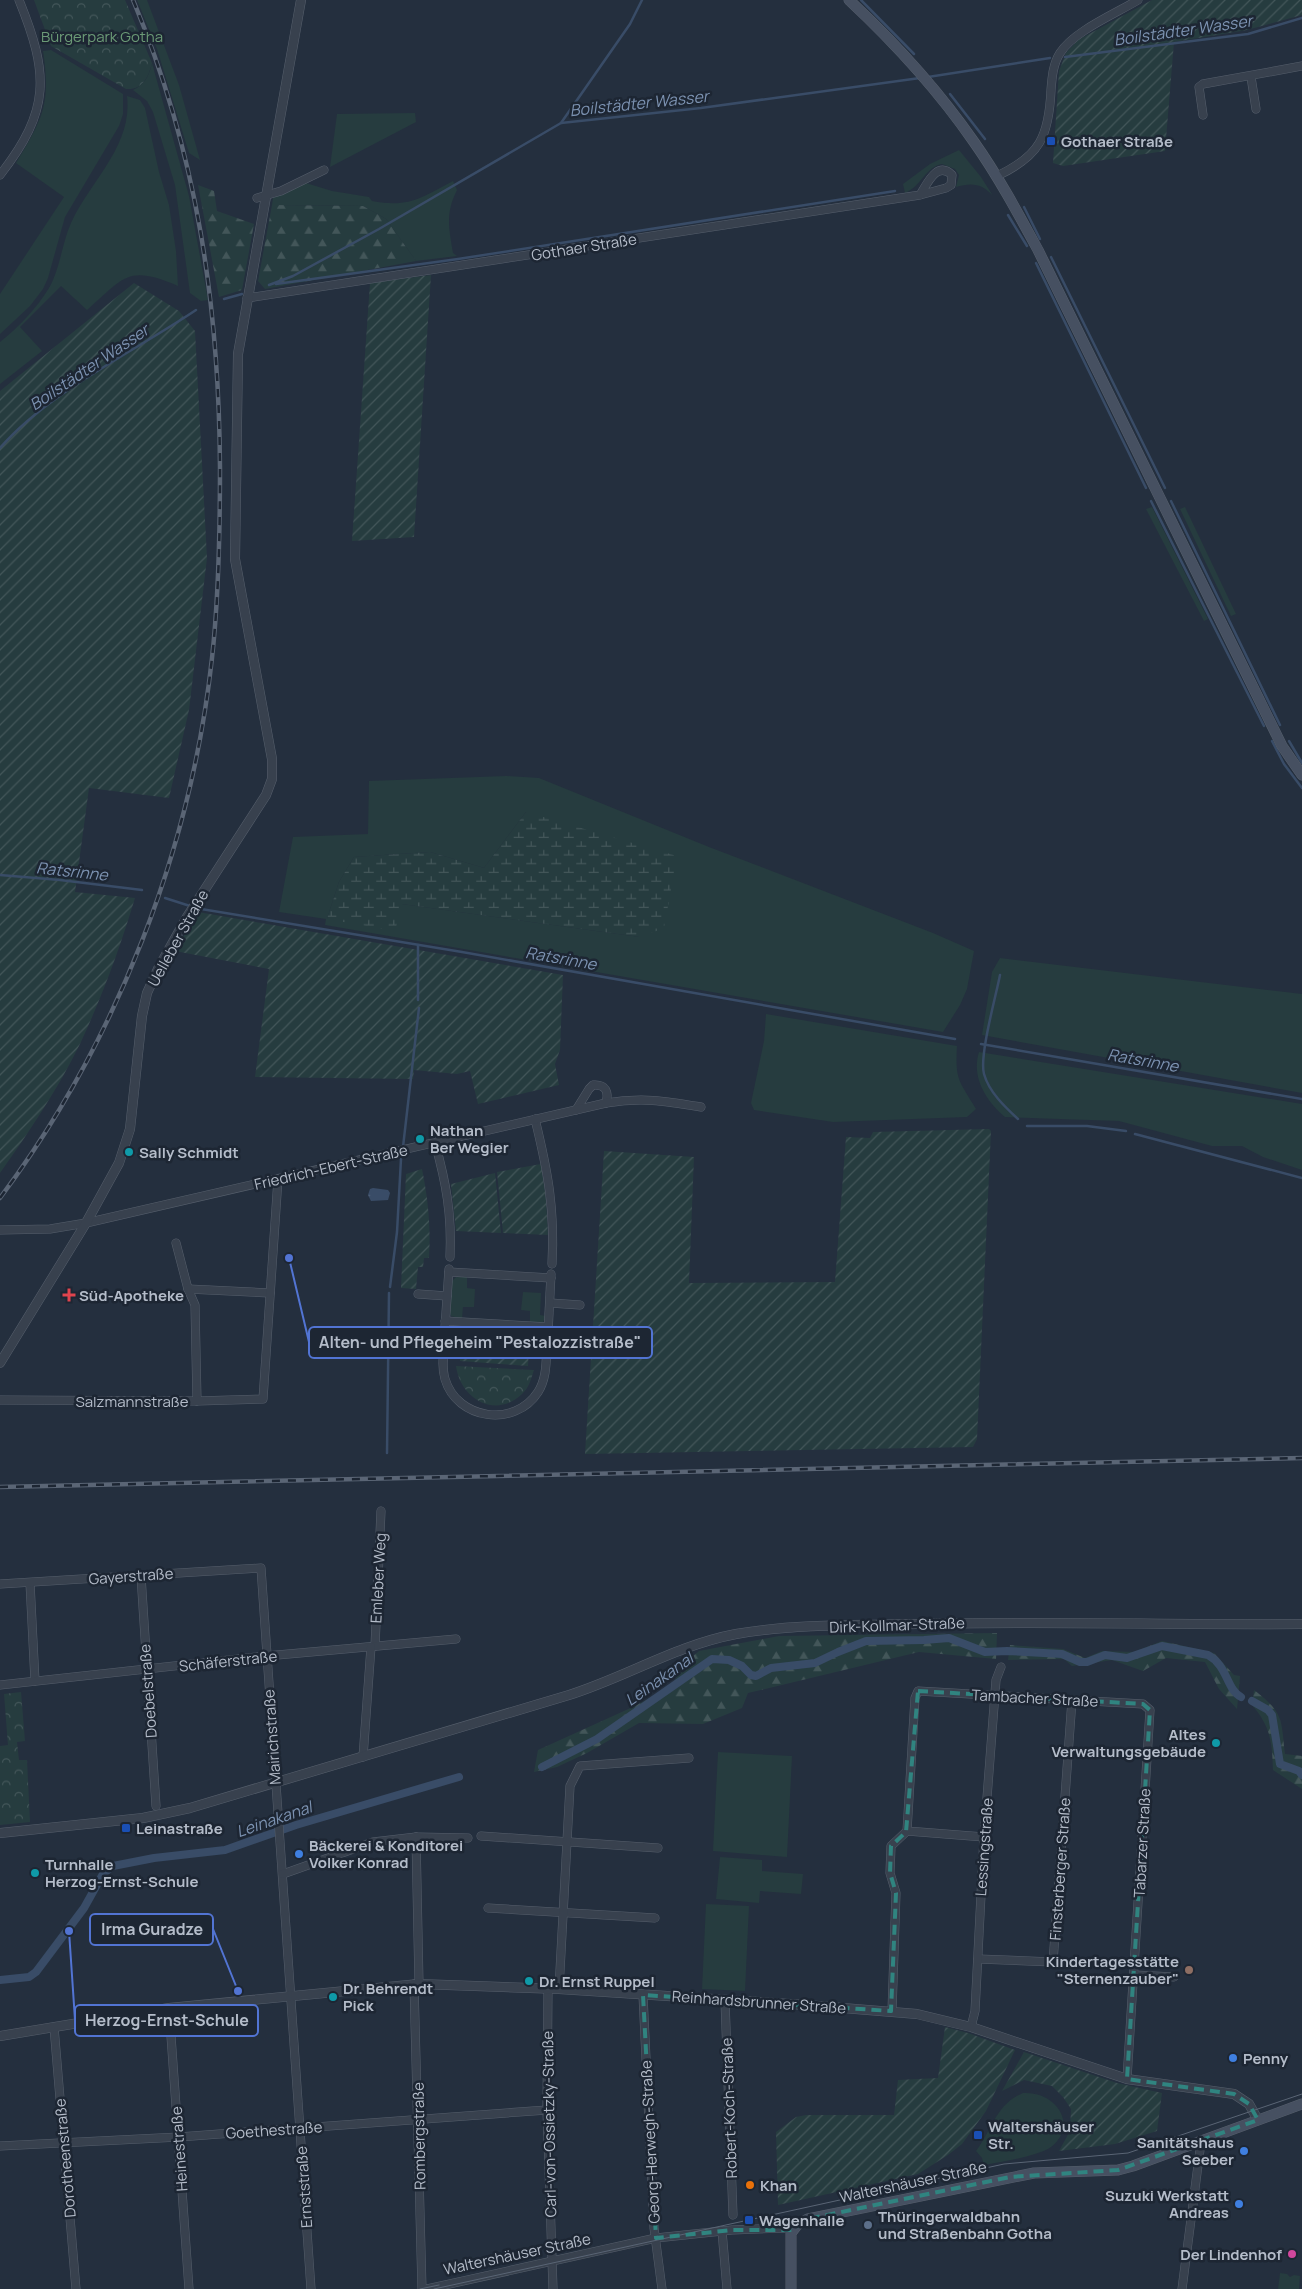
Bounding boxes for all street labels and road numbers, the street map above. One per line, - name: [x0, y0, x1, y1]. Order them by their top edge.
- street label: Gothaer Straße: [530, 228, 638, 266]
- street label: Uelleber Straße: [143, 886, 213, 990]
- street label: Friedrich-Ebert-Straße: [252, 1139, 410, 1195]
- street label: Salzmannstraße: [76, 1391, 189, 1412]
- street label: Emleber Weg: [365, 1532, 391, 1624]
- street label: Gayerstraße: [88, 1563, 174, 1589]
- street label: Dirk-Kollmar-Straße: [829, 1612, 965, 1638]
- street label: Doebelstraße: [134, 1643, 162, 1739]
- street label: Schäferstraße: [178, 1645, 278, 1677]
- street label: Tambacher Straße: [971, 1684, 1099, 1712]
- street label: Mairichstraße: [258, 1688, 286, 1785]
- street label: Tabarzer Straße: [1129, 1787, 1155, 1898]
- street label: Lessingstraße: [970, 1797, 998, 1897]
- street label: Finsterberger Straße: [1045, 1797, 1075, 1941]
- street label: Reinhardsbrunner Straße: [671, 1985, 847, 2019]
- street label: Carl-von-Ossietzky-Straße: [537, 2030, 561, 2217]
- street label: Robert-Koch-Straße: [716, 2037, 742, 2179]
- street label: Georg-Herwegh-Straße: [635, 2060, 665, 2224]
- street label: Rombergstraße: [408, 2082, 430, 2190]
- street label: Dorotheenstraße: [49, 2097, 81, 2218]
- street label: Heinestraße: [166, 2106, 192, 2192]
- street label: Goethestraße: [225, 2116, 323, 2144]
- street label: Ernststraße: [291, 2145, 317, 2229]
- street label: Waltershäuser Straße: [837, 2156, 989, 2208]
- street label: Waltershäuser Straße: [441, 2228, 593, 2280]

